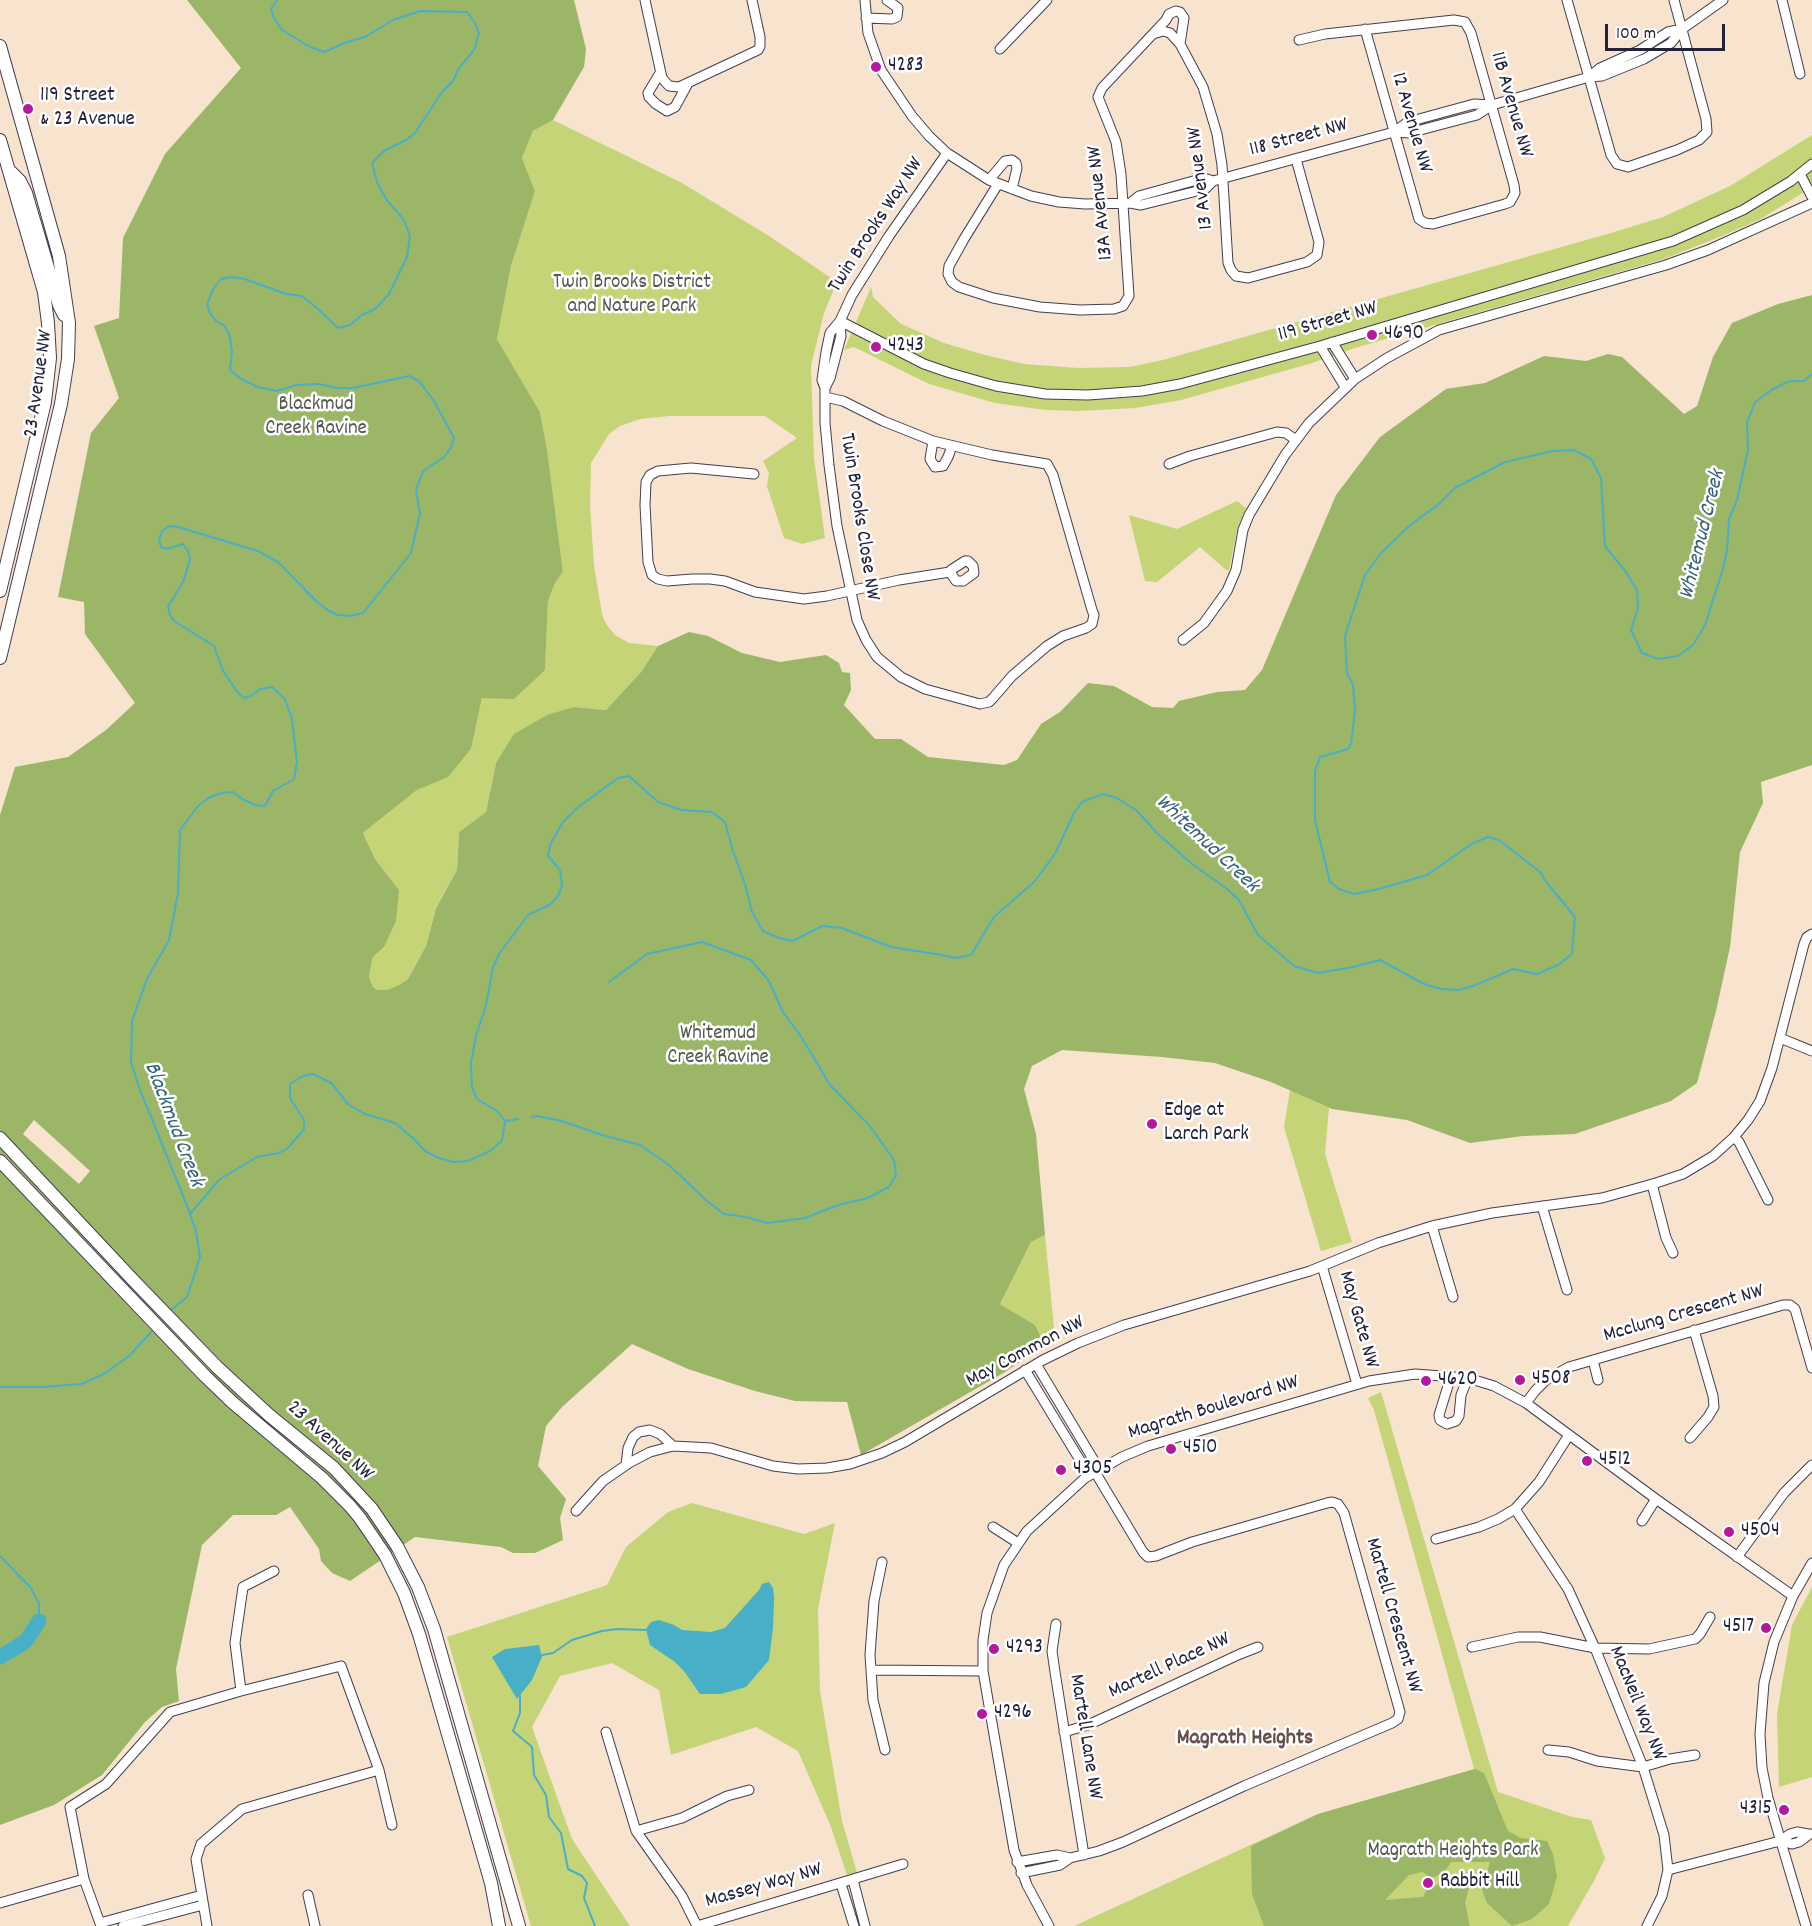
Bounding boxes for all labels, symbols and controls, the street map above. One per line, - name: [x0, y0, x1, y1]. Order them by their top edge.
- scale bar: [1608, 12, 1728, 50]
- text: 100 m: [1616, 22, 1656, 47]
- street label: 11B Avenue NW: [1483, 49, 1537, 161]
- place label: 4283: [888, 54, 924, 80]
- marker: 4283: [869, 60, 883, 74]
- street label: 12 Avenue NW: [1384, 70, 1436, 176]
- place label: 119 Street & 23 Avenue: [40, 84, 135, 134]
- marker: 119 Street & 23 Avenue: [21, 102, 35, 116]
- street label: 118 Street NW: [1247, 114, 1351, 164]
- street label: 13 Avenue NW: [1183, 125, 1221, 231]
- street label: 13A Avenue NW: [1083, 145, 1121, 261]
- street label: Twin Brooks Way NW: [824, 153, 930, 299]
- park label: Twin Brooks District and Nature Park: [553, 271, 711, 321]
- street label: 119 Street NW: [1276, 297, 1380, 349]
- place label: 4690: [1384, 322, 1424, 348]
- marker: 4690: [1365, 328, 1379, 342]
- street label: 23 Avenue NW: [20, 329, 60, 439]
- place label: 4243: [888, 334, 924, 360]
- marker: 4243: [869, 340, 883, 354]
- park label: Blackmud Creek Ravine: [265, 393, 367, 443]
- street label: Twin Brooks Close NW: [832, 432, 884, 602]
- water label: Whitemud Creek: [1675, 468, 1733, 602]
- water label: Whitemud Creek: [1149, 790, 1263, 900]
- park label: Whitemud Creek Ravine: [667, 1022, 769, 1072]
- water label: Blackmud Creek: [136, 1059, 208, 1191]
- place label: Edge at Larch Park: [1164, 1099, 1249, 1149]
- marker: Edge at Larch Park: [1145, 1117, 1159, 1131]
- street label: May Gate NW: [1331, 1268, 1383, 1372]
- street label: Mcclung Crescent NW: [1601, 1280, 1767, 1350]
- street label: May Common NW: [963, 1311, 1089, 1395]
- place label: 4508: [1532, 1367, 1570, 1393]
- place label: 4620: [1438, 1368, 1478, 1394]
- street label: Magrath Boulevard NW: [1126, 1371, 1302, 1447]
- marker: 4508: [1513, 1373, 1527, 1387]
- marker: 4620: [1419, 1374, 1433, 1388]
- street label: 23 Avenue NW: [280, 1397, 378, 1487]
- place label: 4510: [1183, 1436, 1217, 1462]
- marker: 4510: [1164, 1442, 1178, 1456]
- place label: 4512: [1599, 1448, 1631, 1474]
- marker: 4512: [1580, 1454, 1594, 1468]
- place label: 4305: [1073, 1457, 1112, 1483]
- marker: 4305: [1054, 1463, 1068, 1477]
- place label: 4504: [1741, 1519, 1780, 1545]
- marker: 4504: [1722, 1525, 1736, 1539]
- street label: Martell Crescent NW: [1358, 1535, 1426, 1697]
- place label: 4517: [1723, 1615, 1754, 1641]
- marker: 4517: [1759, 1621, 1773, 1635]
- street label: Martell Place NW: [1105, 1628, 1235, 1706]
- place label: 4293: [1006, 1636, 1043, 1662]
- marker: 4293: [987, 1642, 1001, 1656]
- street label: MacNeil Way NW: [1602, 1643, 1670, 1765]
- street label: Martell Lane NW: [1062, 1673, 1106, 1801]
- place label: 4296: [994, 1701, 1032, 1727]
- marker: 4296: [975, 1707, 989, 1721]
- district label: Magrath Heights: [1177, 1727, 1313, 1753]
- place label: 4315: [1740, 1797, 1772, 1823]
- marker: 4315: [1777, 1803, 1791, 1817]
- park label: Magrath Heights Park: [1367, 1839, 1539, 1865]
- street label: Massey Way NW: [703, 1858, 825, 1916]
- place label: Rabbit Hill: [1440, 1870, 1519, 1896]
- marker: Rabbit Hill: [1421, 1876, 1435, 1890]

